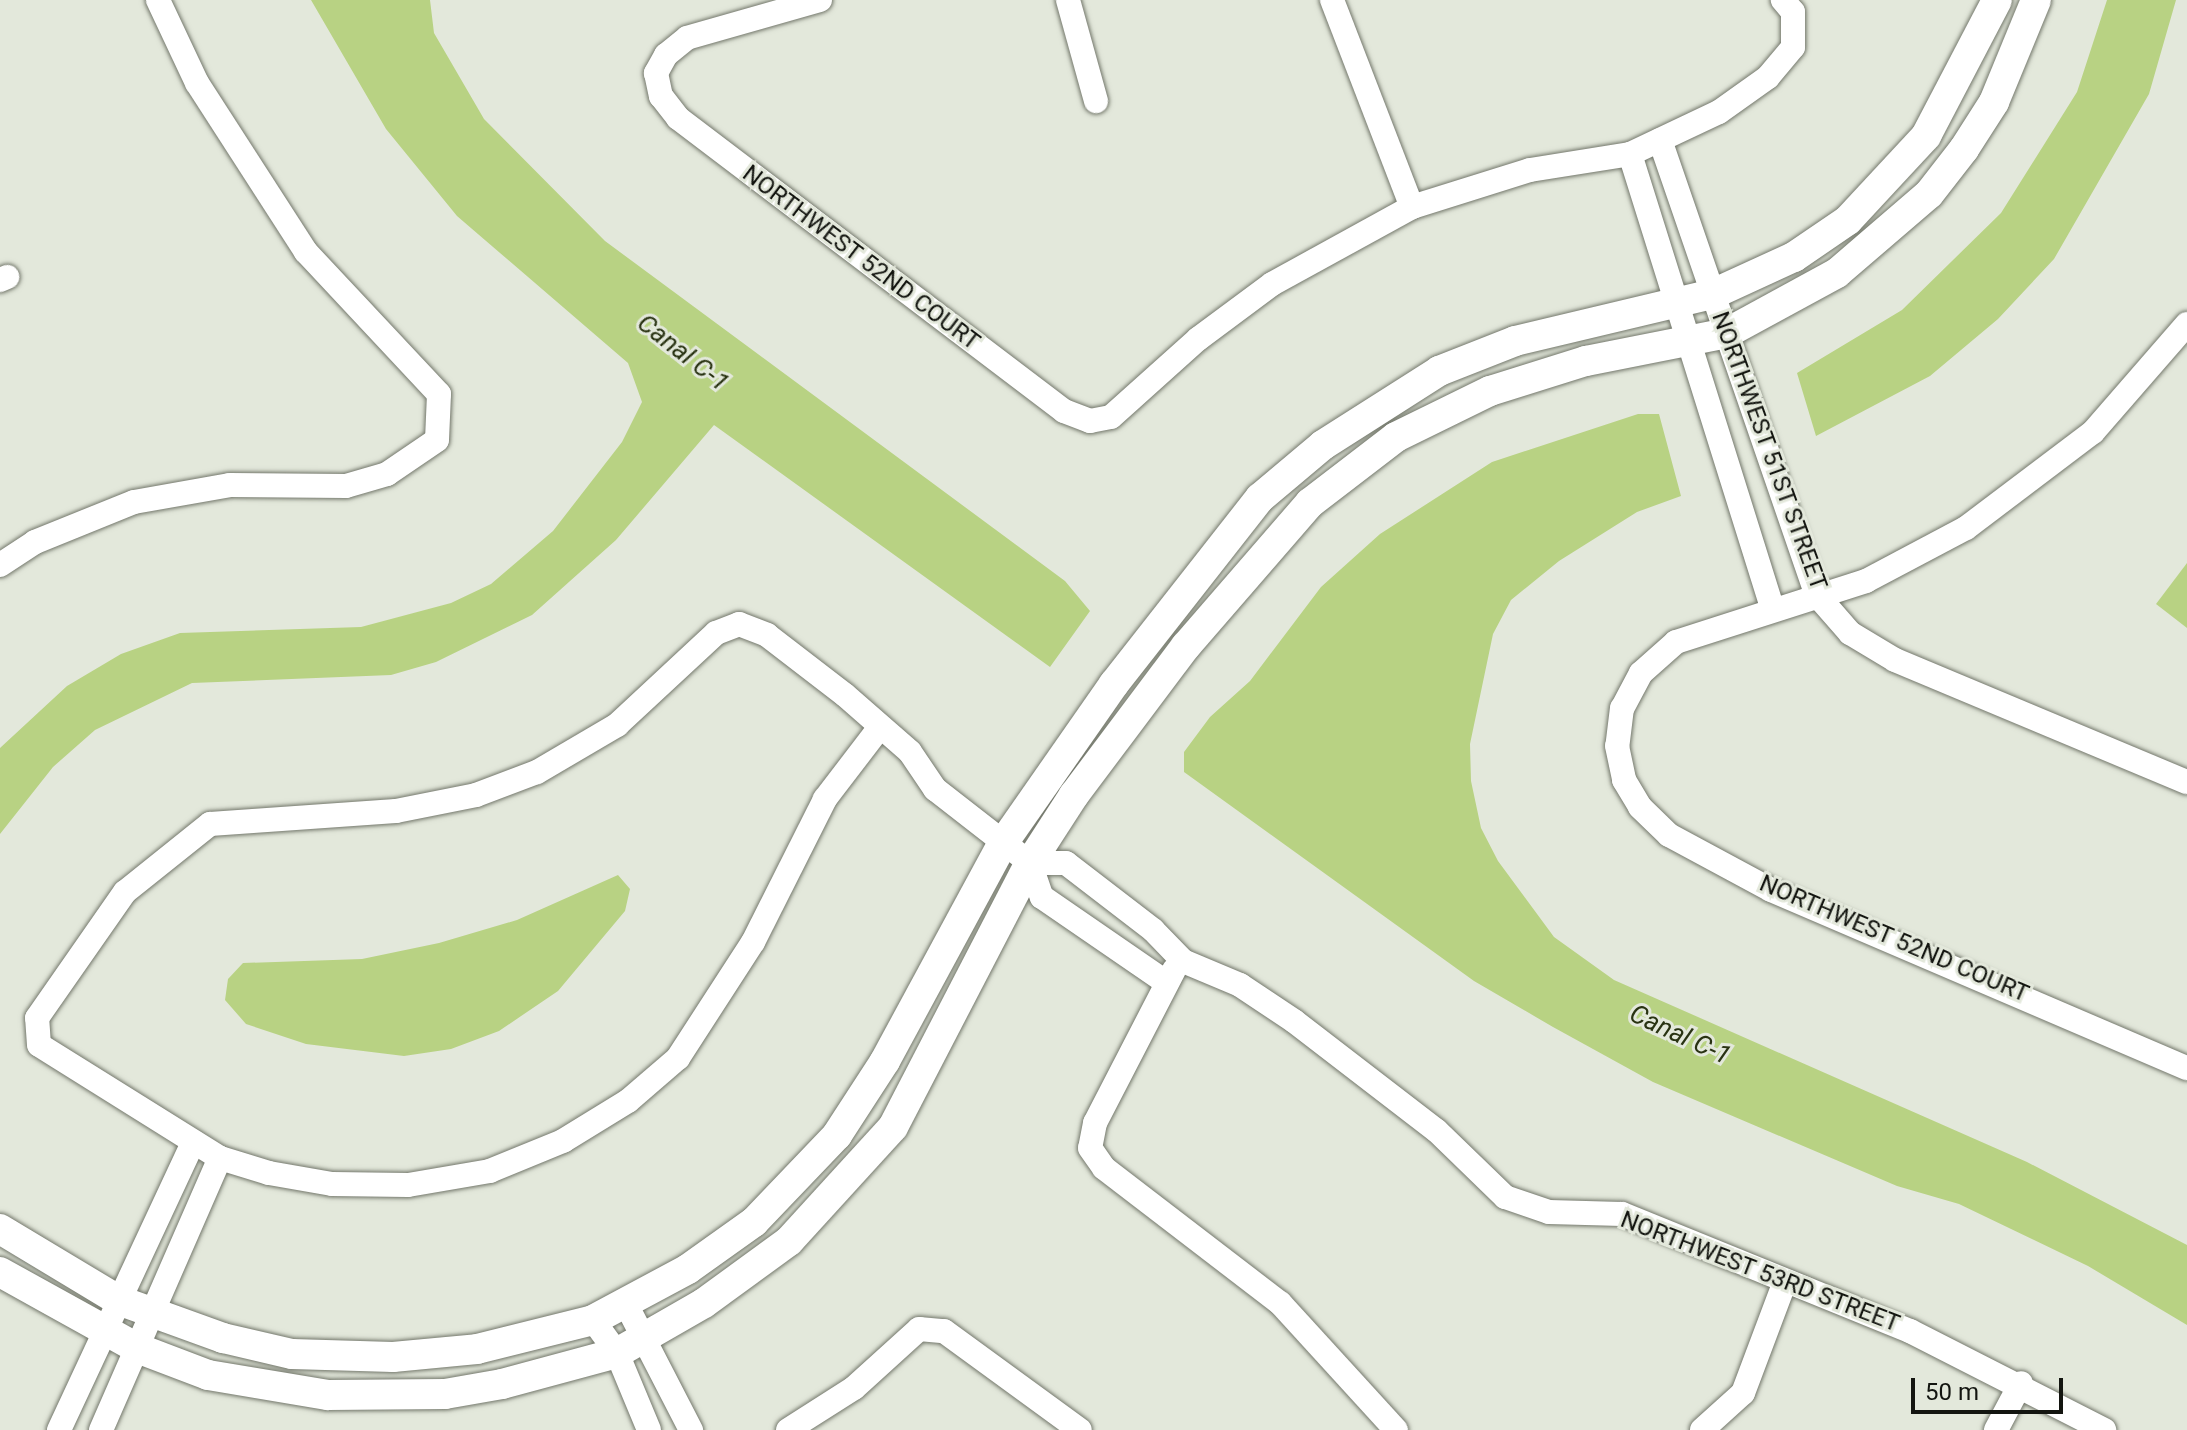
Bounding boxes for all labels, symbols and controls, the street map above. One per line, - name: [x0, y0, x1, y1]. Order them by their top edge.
- street label: NORTHWEST 52ND COURT: [737, 159, 985, 357]
- street label: NORTHWEST 51ST STREET: [1705, 307, 1833, 595]
- water label: Canal C-1: [631, 308, 735, 398]
- street label: NORTHWEST 52ND COURT: [1755, 869, 2033, 1009]
- water label: Canal C-1: [1625, 998, 1735, 1072]
- street label: NORTHWEST 53RD STREET: [1616, 1205, 1904, 1339]
- scale bar: [1915, 1362, 2067, 1412]
- text: 50 m: [1925, 1378, 1979, 1406]

